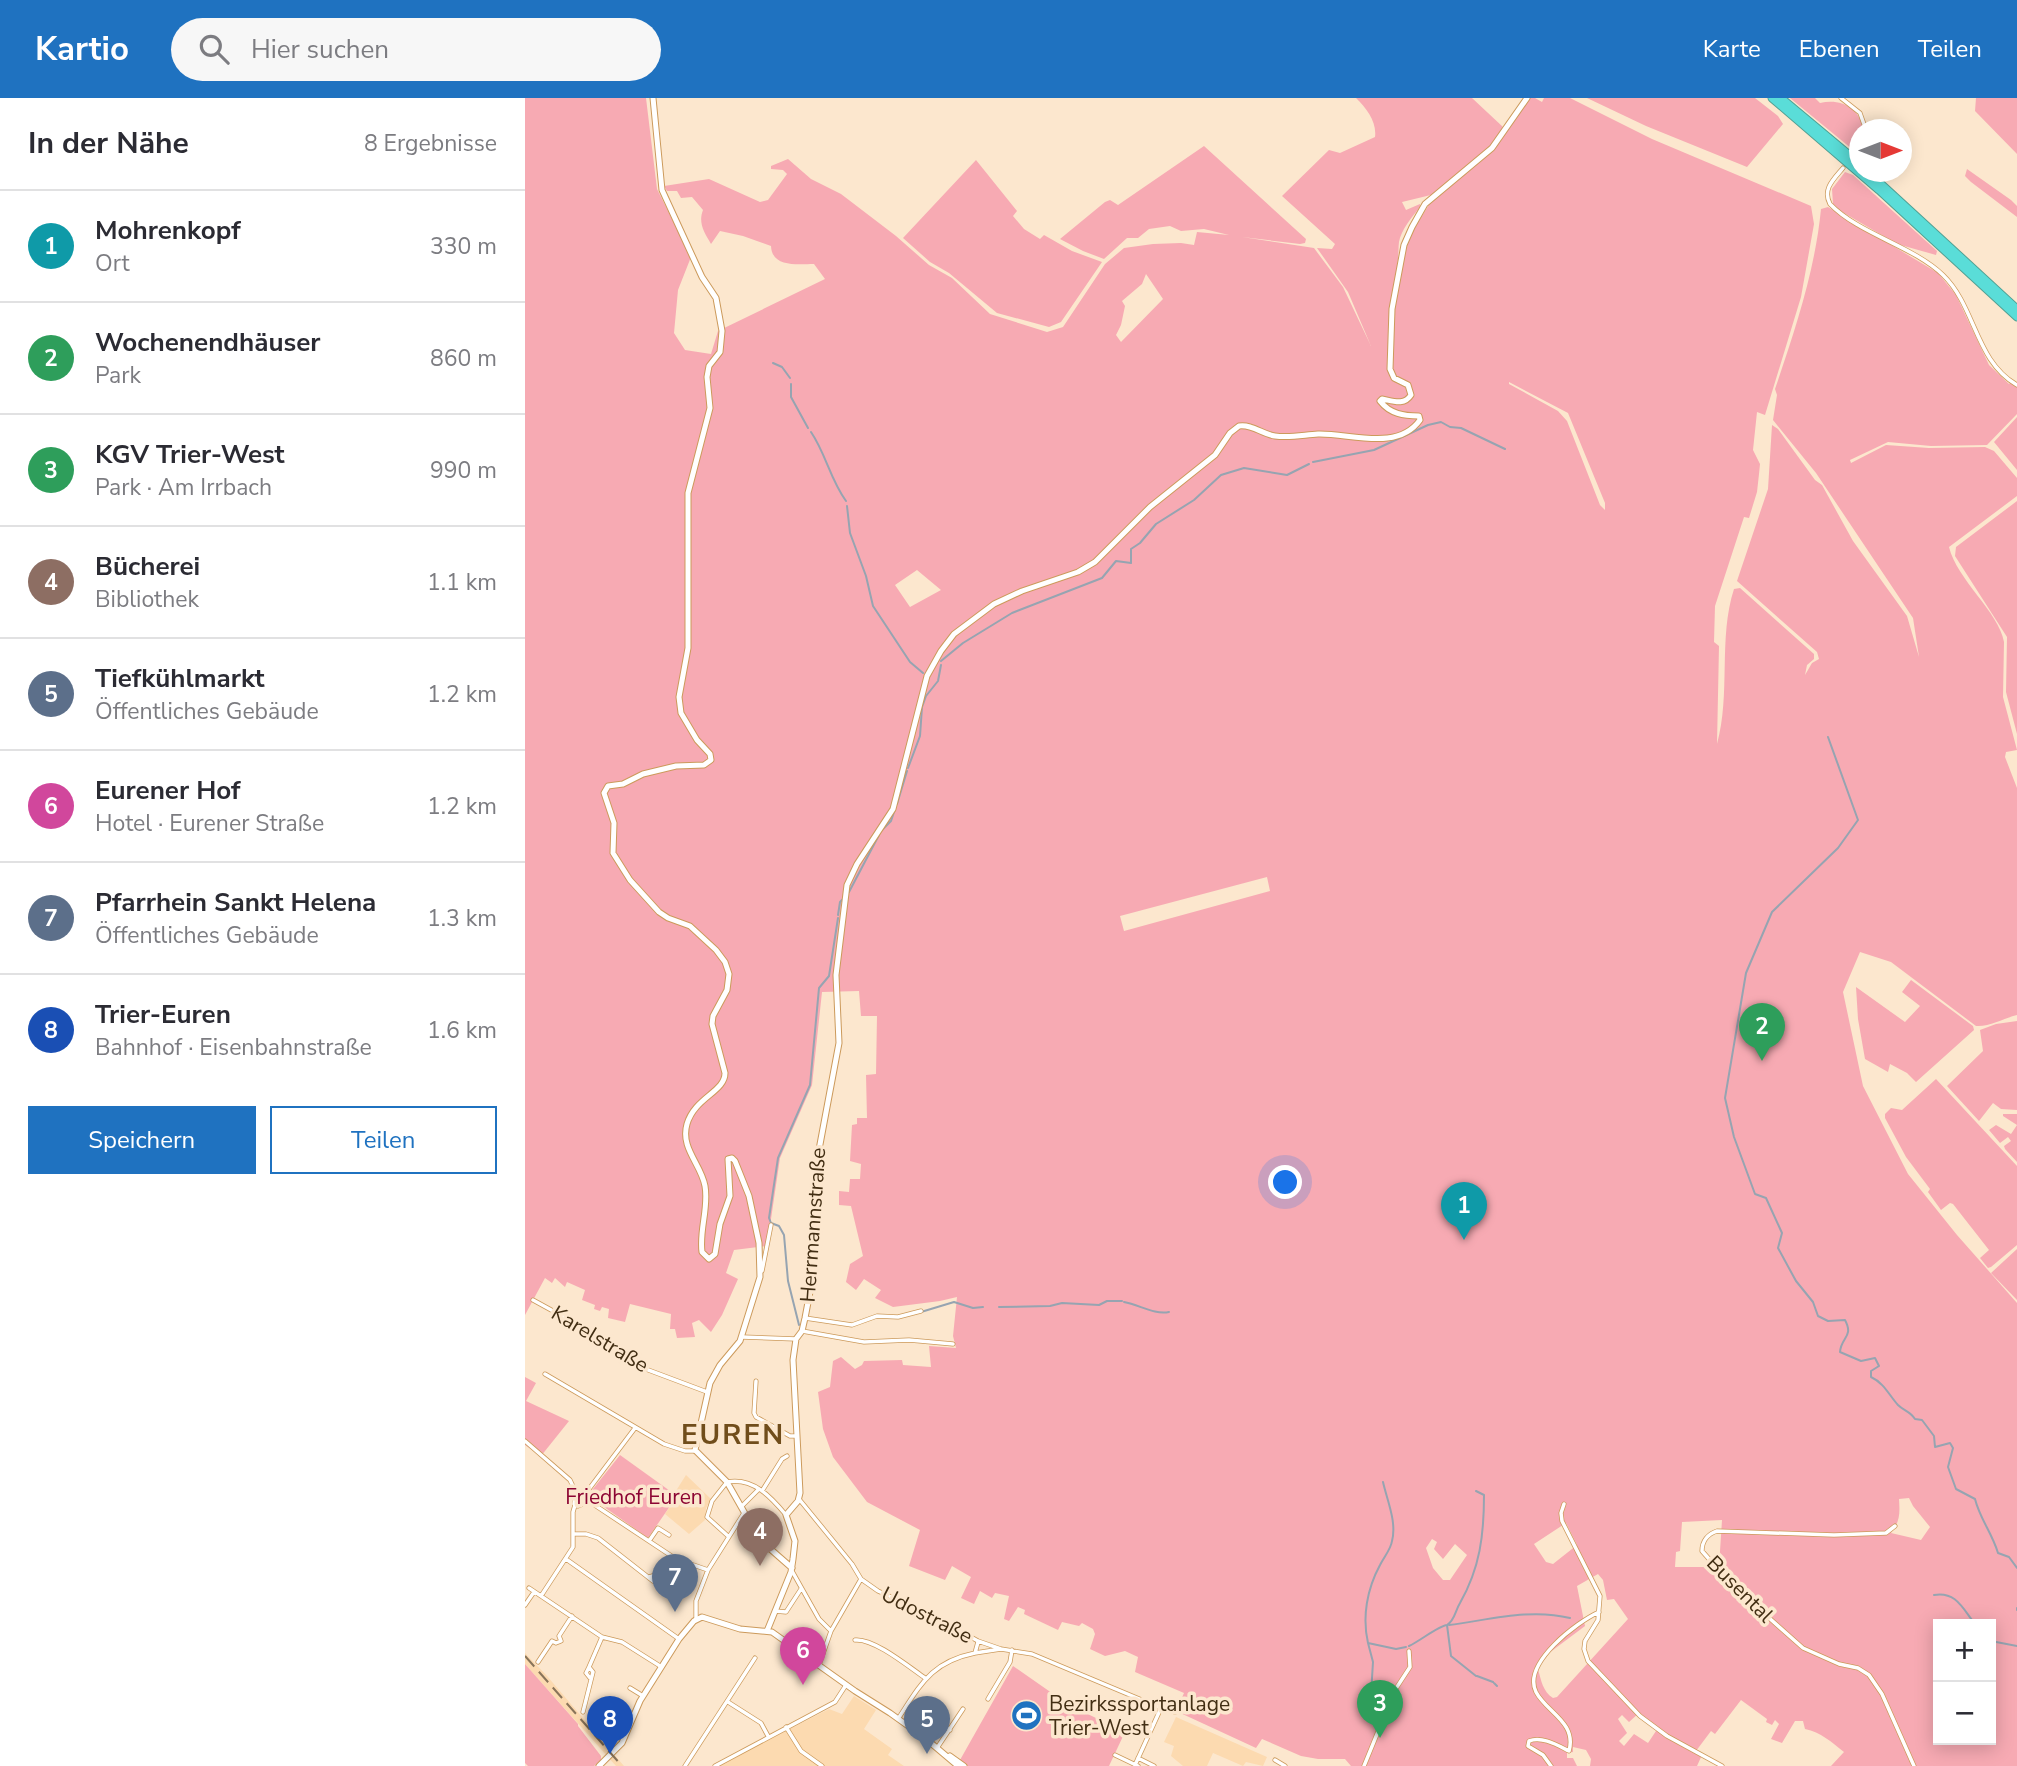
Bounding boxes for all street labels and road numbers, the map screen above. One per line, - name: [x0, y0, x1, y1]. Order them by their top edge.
- street label: Herrmannstraße: [794, 1147, 832, 1303]
- street label: Karelstraße: [546, 1299, 654, 1379]
- street label: Busental: [1700, 1549, 1780, 1629]
- street label: Udostraße: [876, 1580, 978, 1650]

